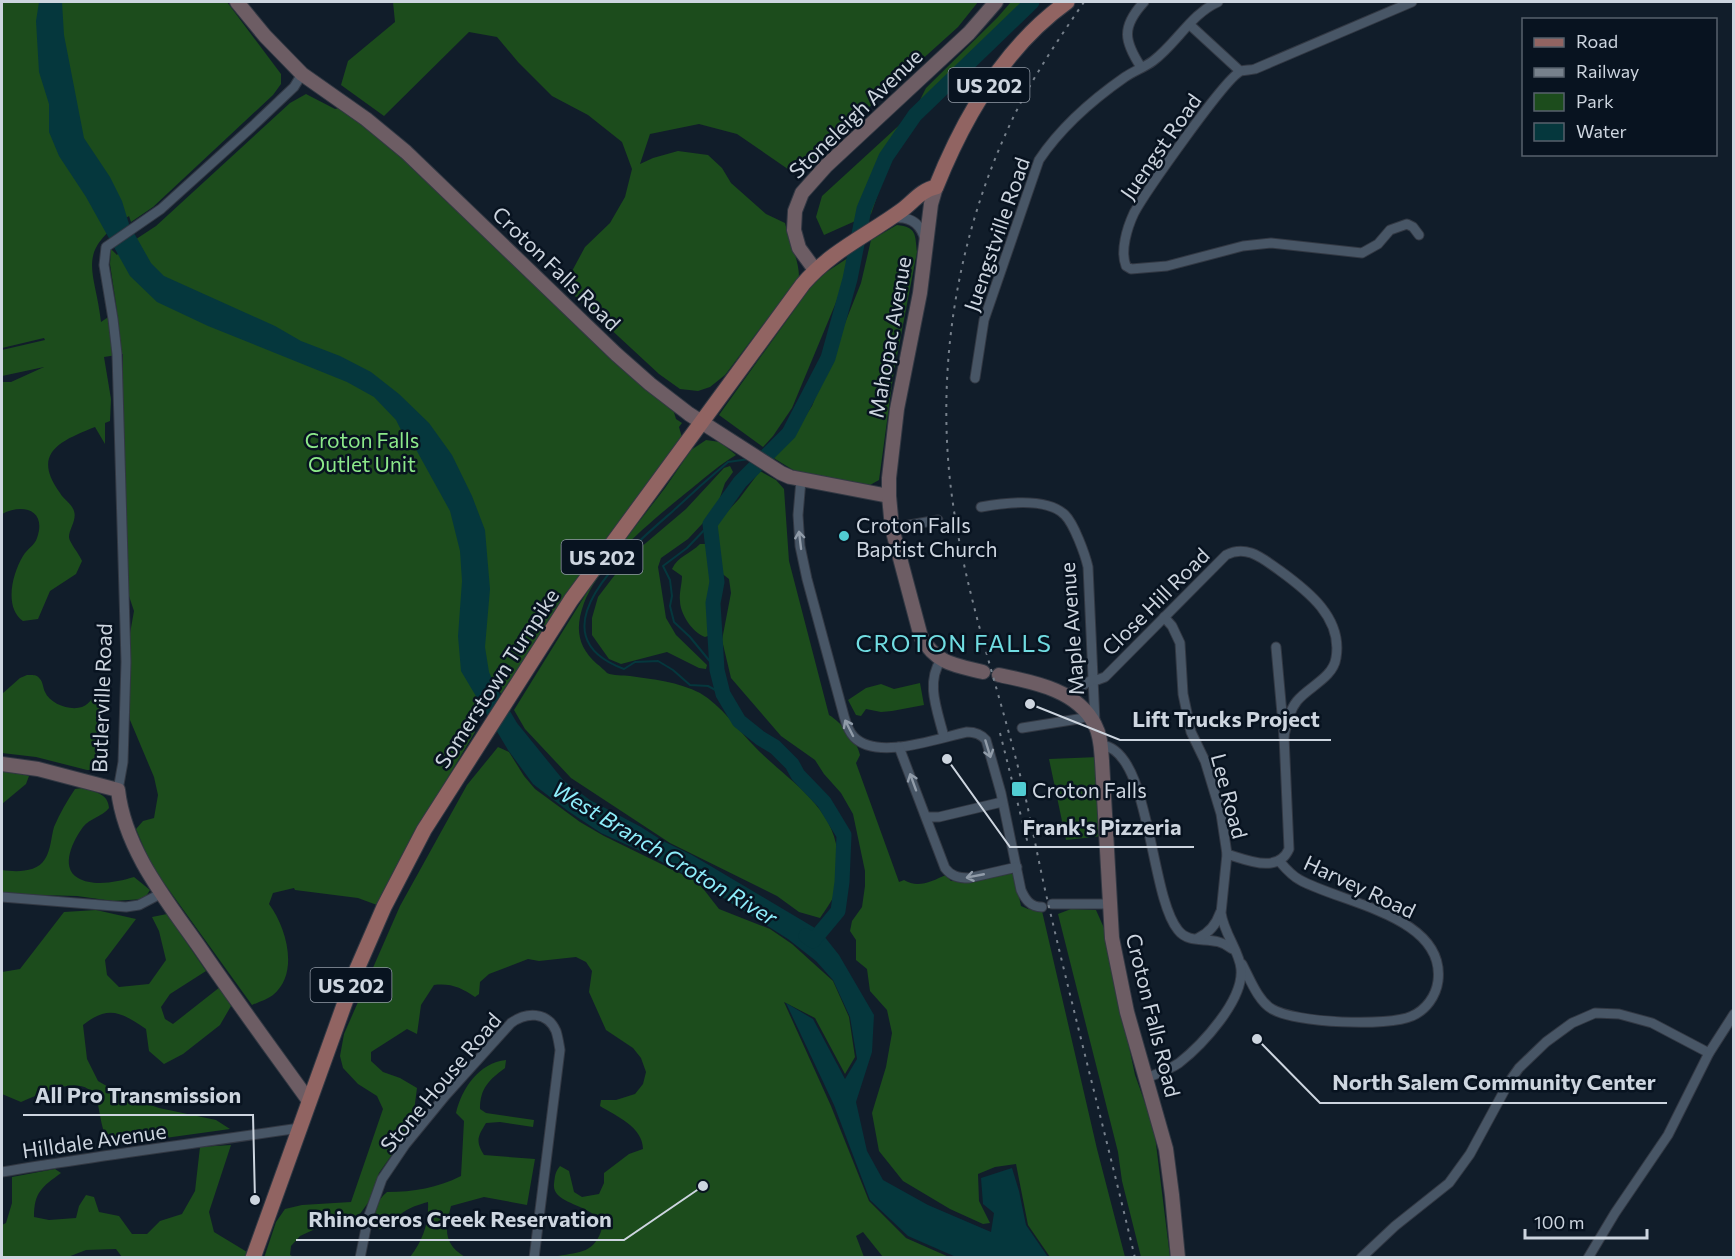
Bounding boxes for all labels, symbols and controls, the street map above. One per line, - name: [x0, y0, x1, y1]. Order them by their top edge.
- legend: [1522, 18, 1717, 156]
- text: Road: [1576, 30, 1618, 52]
- street label: Stoneleigh Avenue: [783, 43, 927, 183]
- text: Railway: [1576, 60, 1639, 82]
- road number: US 202: [948, 68, 1030, 102]
- street label: Juengst Road: [1114, 88, 1206, 204]
- text: Park: [1576, 90, 1614, 112]
- text: Water: [1576, 120, 1627, 142]
- street label: Juengstville Road: [958, 154, 1034, 314]
- street label: Croton Falls Road: [488, 201, 626, 335]
- street label: Mahopac Avenue: [863, 254, 915, 420]
- park label: Croton Falls Outlet Unit: [305, 427, 419, 476]
- place label: Croton Falls Baptist Church: [856, 512, 998, 561]
- marker: Croton Falls Baptist Church: [837, 529, 851, 543]
- one-way arrow: [794, 530, 805, 550]
- road number: US 202: [562, 540, 642, 574]
- street label: Close Hill Road: [1096, 542, 1214, 660]
- street label: Maple Avenue: [1054, 561, 1088, 697]
- street label: Somerstown Turnpike: [429, 584, 563, 772]
- street label: Butlerville Road: [86, 623, 116, 773]
- district label: CROTON FALLS: [856, 628, 1052, 657]
- callout: Lift Trucks Project: [1120, 700, 1331, 740]
- text: Lift Trucks Project: [1132, 705, 1320, 732]
- one-way arrow: [843, 719, 855, 737]
- one-way arrow: [983, 739, 994, 758]
- street label: Lee Road: [1207, 751, 1253, 841]
- one-way arrow: [906, 773, 917, 792]
- water label: West Branch Croton River: [548, 775, 783, 931]
- place label: Croton Falls: [1032, 777, 1147, 802]
- marker: Croton Falls: [1010, 780, 1028, 798]
- callout: Frank's Pizzeria: [1010, 807, 1194, 847]
- text: Frank's Pizzeria: [1022, 813, 1182, 840]
- street label: Harvey Road: [1300, 849, 1420, 923]
- one-way arrow: [966, 871, 985, 882]
- street label: Croton Falls Road: [1122, 931, 1186, 1099]
- road number: US 202: [310, 968, 392, 1002]
- street label: Stone House Road: [375, 1007, 505, 1157]
- callout: North Salem Community Center: [1320, 1063, 1667, 1103]
- text: North Salem Community Center: [1332, 1068, 1656, 1095]
- callout: All Pro Transmission: [23, 1075, 253, 1115]
- text: All Pro Transmission: [35, 1081, 241, 1108]
- street label: Hilldale Avenue: [20, 1118, 168, 1162]
- callout: Rhinoceros Creek Reservation: [296, 1200, 624, 1240]
- scale bar: [1525, 1202, 1646, 1240]
- text: Rhinoceros Creek Reservation: [308, 1205, 612, 1232]
- text: 100 m: [1534, 1211, 1584, 1233]

